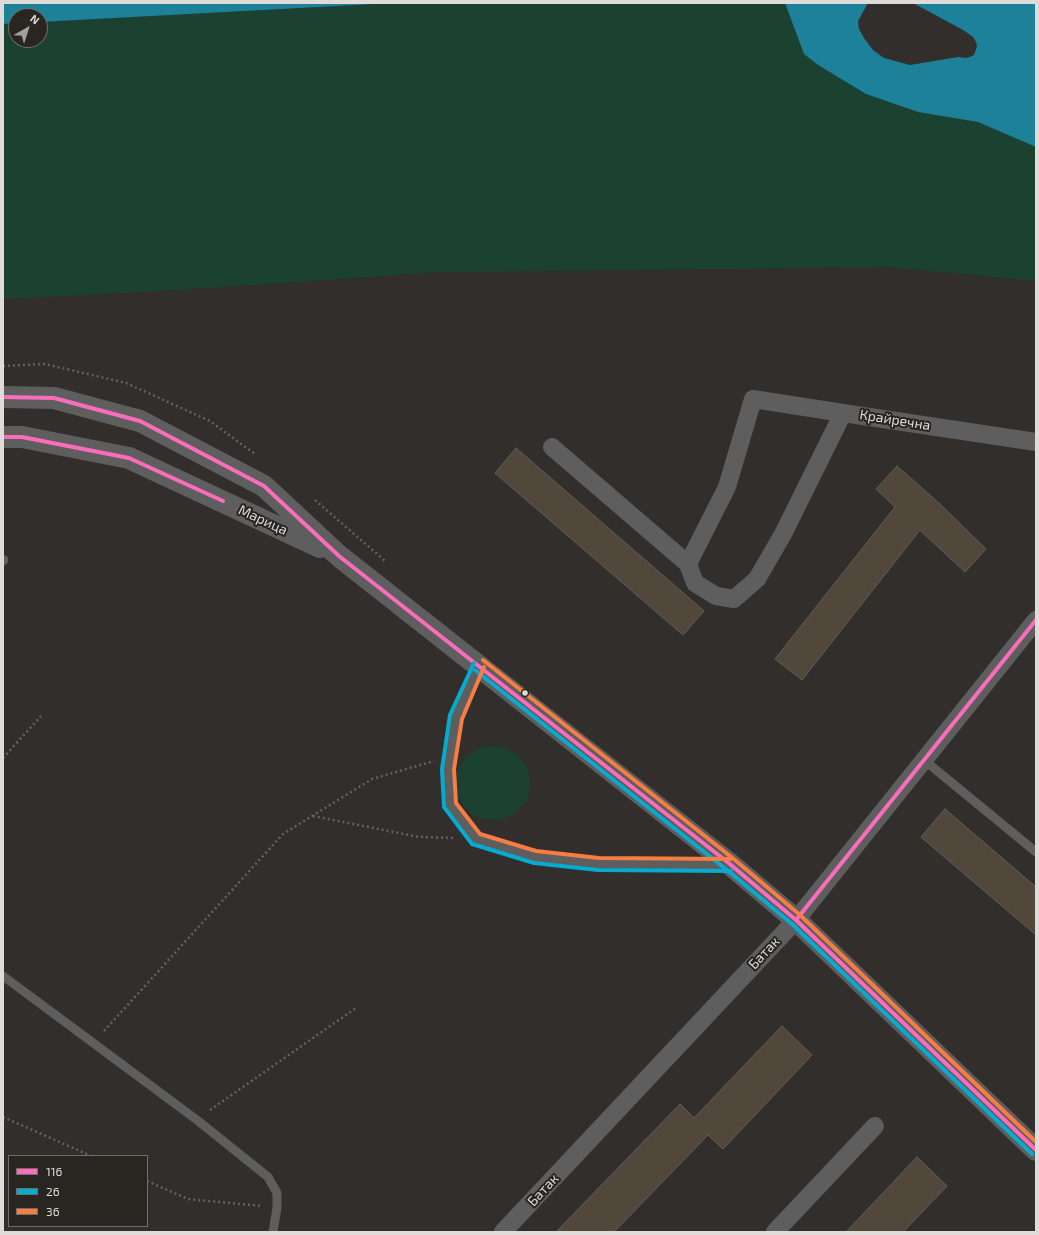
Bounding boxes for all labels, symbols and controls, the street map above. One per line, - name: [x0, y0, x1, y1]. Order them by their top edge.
- north arrow: [8, 8, 48, 48]
- text: N: [28, 12, 42, 27]
- street label: Крайречна: [858, 406, 932, 434]
- street label: Марица: [236, 501, 290, 539]
- unlabelled marker: [520, 688, 530, 698]
- street label: Батак: [745, 933, 783, 973]
- legend: [8, 1155, 148, 1227]
- text: 116: [46, 1164, 62, 1178]
- street label: Батак: [524, 1170, 562, 1210]
- text: 26: [46, 1184, 60, 1198]
- text: 36: [46, 1204, 60, 1218]

